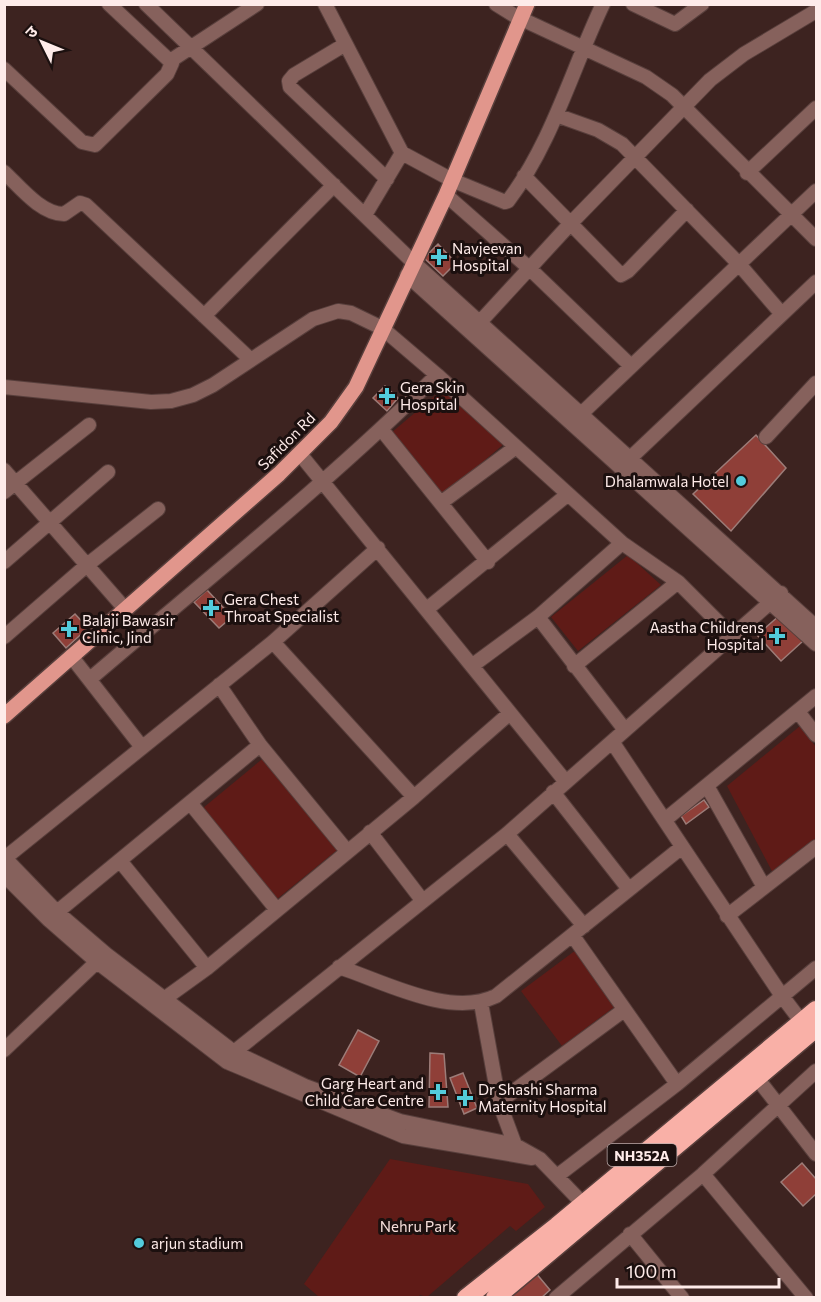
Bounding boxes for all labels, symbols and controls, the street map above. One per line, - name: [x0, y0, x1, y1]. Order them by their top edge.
- north arrow: [12, 12, 72, 72]
- text: उ: [21, 21, 41, 41]
- place label: Navjeevan Hospital: [452, 239, 522, 274]
- marker: Navjeevan Hospital: [430, 248, 448, 266]
- place label: Gera Skin Hospital: [400, 378, 465, 413]
- marker: Gera Skin Hospital: [378, 387, 396, 405]
- street label: Safidon Rd: [254, 409, 318, 473]
- place label: Dhalamwala Hotel: [605, 472, 729, 490]
- marker: Dhalamwala Hotel: [734, 474, 748, 488]
- place label: Gera Chest Throat Specialist: [224, 590, 339, 625]
- marker: Gera Chest Throat Specialist: [202, 599, 220, 617]
- place label: Balaji Bawasir Clinic, Jind: [82, 611, 175, 646]
- place label: Aastha Childrens Hospital: [649, 618, 764, 653]
- marker: Balaji Bawasir Clinic, Jind: [60, 620, 78, 638]
- marker: Aastha Childrens Hospital: [768, 627, 786, 645]
- place label: Garg Heart and Child Care Centre: [305, 1074, 424, 1109]
- place label: Dr Shashi Sharma Maternity Hospital: [478, 1080, 607, 1115]
- marker: Garg Heart and Child Care Centre: [429, 1083, 447, 1101]
- marker: Dr Shashi Sharma Maternity Hospital: [456, 1089, 474, 1107]
- road number: NH352A: [608, 1144, 676, 1166]
- park label: Nehru Park: [380, 1217, 456, 1235]
- place label: arjun stadium: [151, 1234, 243, 1252]
- marker: arjun stadium: [132, 1236, 146, 1250]
- scale bar: [617, 1251, 779, 1289]
- text: 100 m: [626, 1260, 676, 1282]

